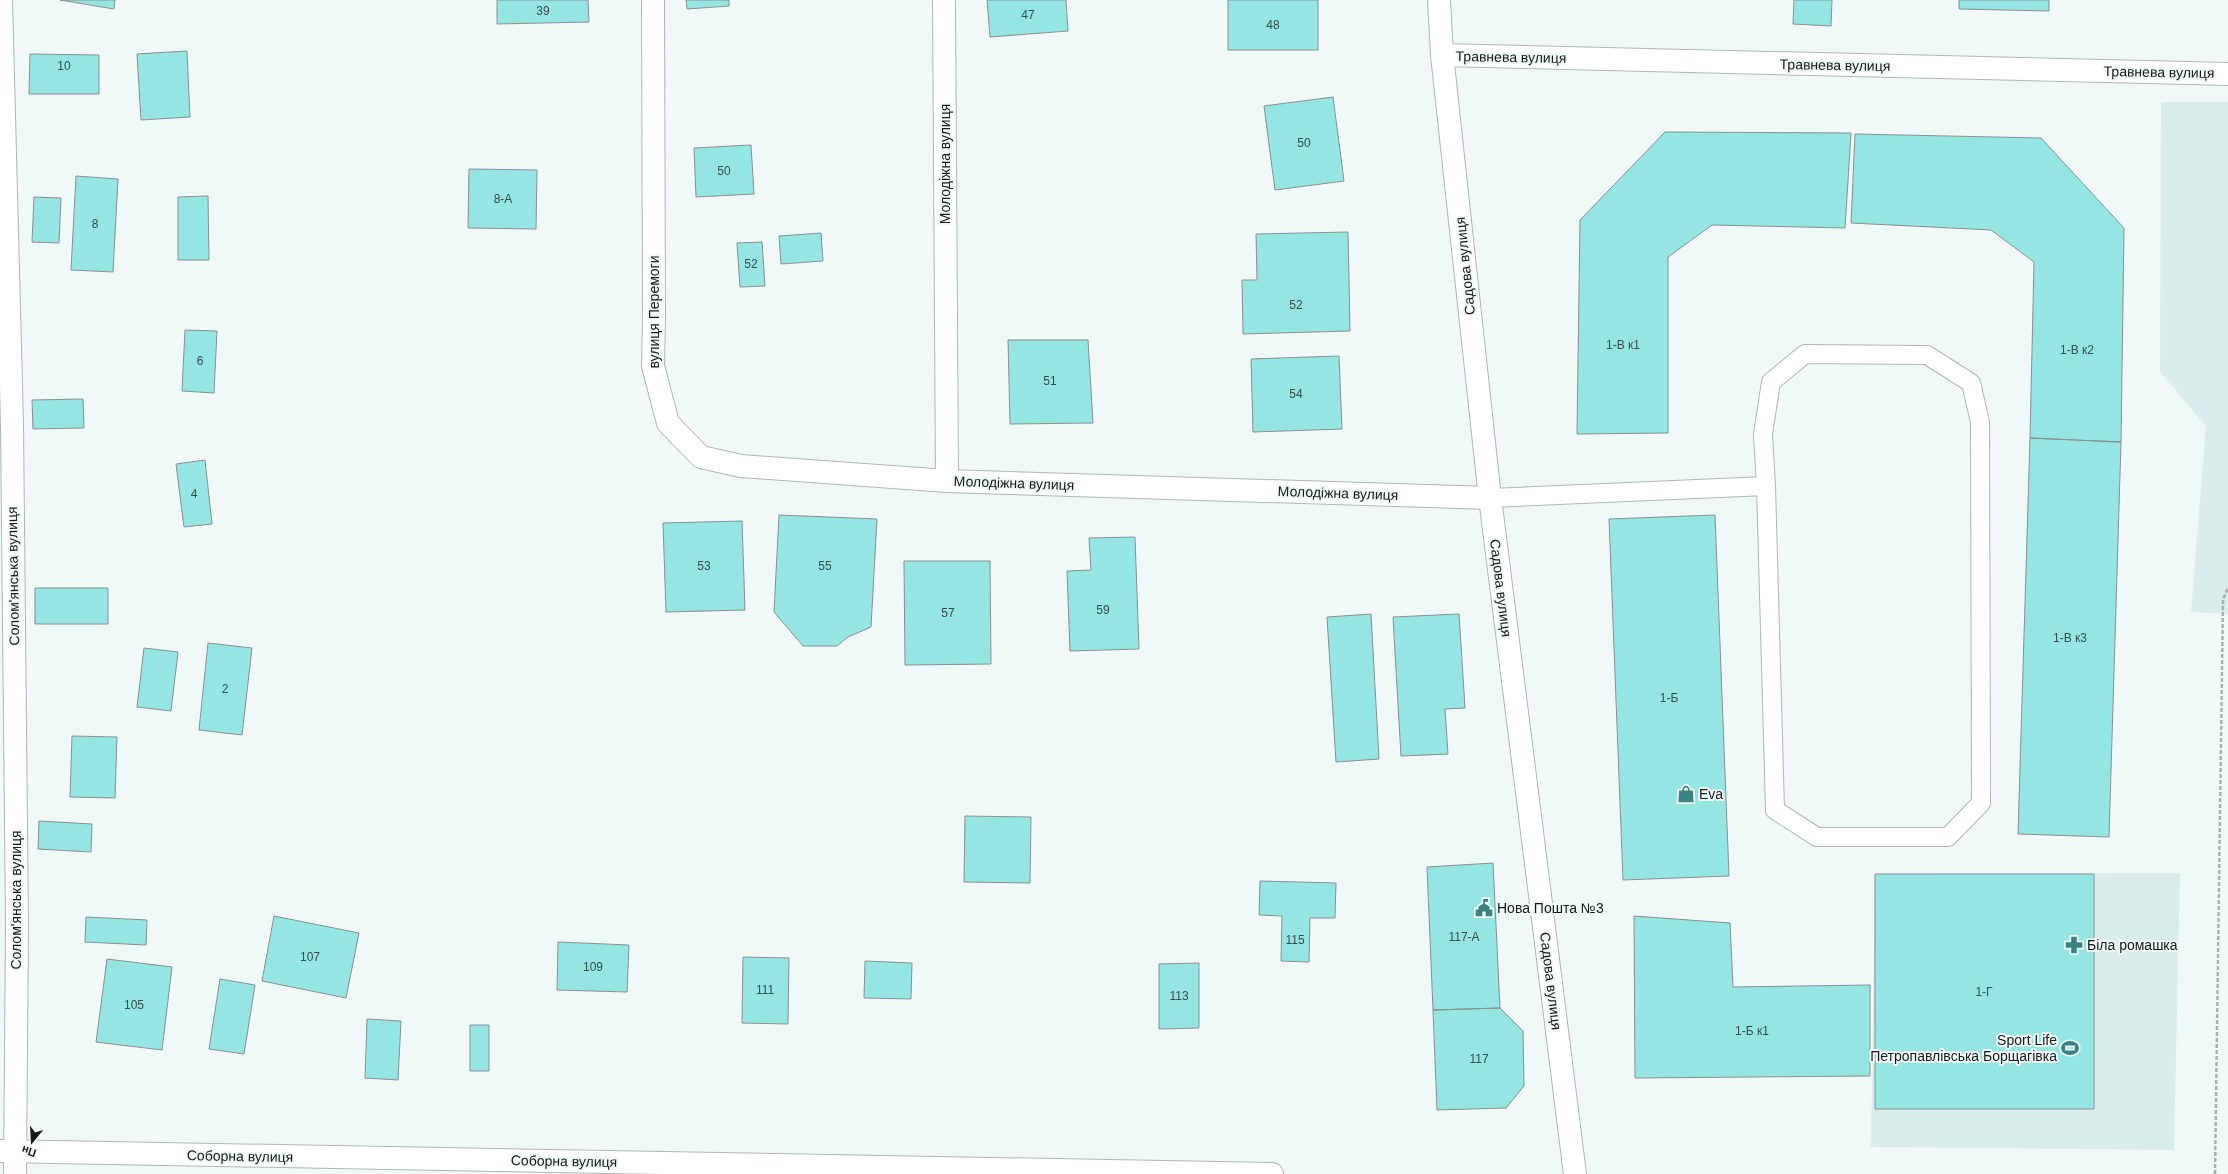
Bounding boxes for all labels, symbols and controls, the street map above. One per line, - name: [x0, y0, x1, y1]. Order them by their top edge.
- house number: 39: [536, 4, 550, 18]
- house number: 47: [1021, 8, 1035, 22]
- house number: 48: [1266, 18, 1280, 32]
- street label: Травнева вулиця: [1456, 48, 1566, 66]
- street label: Травнева вулиця: [1780, 56, 1890, 74]
- house number: 10: [57, 59, 71, 73]
- street label: Травнева вулиця: [2104, 63, 2214, 81]
- street label: Молодіжна вулиця: [937, 104, 953, 224]
- house number: 50: [1297, 136, 1311, 150]
- house number: 50: [717, 164, 731, 178]
- house number: 8-А: [494, 192, 512, 206]
- street label: Садова вулиця: [1452, 216, 1478, 316]
- house number: 8: [92, 217, 99, 231]
- street label: вулиця Перемоги: [646, 255, 662, 369]
- house number: 52: [744, 257, 758, 271]
- house number: 52: [1289, 298, 1303, 312]
- house number: 1-В к1: [1606, 338, 1640, 352]
- house number: 1-В к2: [2060, 343, 2094, 357]
- house number: 6: [197, 354, 204, 368]
- house number: 51: [1043, 374, 1057, 388]
- house number: 54: [1289, 387, 1303, 401]
- street label: Молодіжна вулиця: [953, 473, 1075, 493]
- street label: Молодіжна вулиця: [1277, 483, 1399, 503]
- house number: 4: [191, 487, 198, 501]
- street label: Солом'янська вулиця: [4, 506, 22, 646]
- street label: Садова вулиця: [1487, 538, 1515, 638]
- house number: 53: [697, 559, 711, 573]
- house number: 55: [818, 559, 832, 573]
- house number: 59: [1096, 603, 1110, 617]
- house number: 57: [941, 606, 955, 620]
- house number: 1-В к3: [2053, 631, 2087, 645]
- house number: 2: [222, 682, 229, 696]
- house number: 1-Б: [1660, 691, 1678, 705]
- shop icon: Eva: [1676, 784, 1696, 804]
- place label: Eva: [1699, 786, 1723, 802]
- street label: Солом'янська вулиця: [8, 830, 24, 970]
- public building icon: Нова Пошта №3: [1474, 898, 1494, 918]
- place label: Нова Пошта №3: [1497, 900, 1604, 916]
- house number: 117-А: [1448, 930, 1480, 944]
- street label: Садова вулиця: [1537, 931, 1565, 1031]
- house number: 115: [1285, 933, 1305, 947]
- pharmacy icon: Біла ромашка: [2064, 935, 2084, 955]
- place label: Біла ромашка: [2087, 937, 2178, 953]
- house number: 107: [300, 950, 320, 964]
- house number: 109: [583, 960, 603, 974]
- house number: 111: [756, 983, 774, 997]
- house number: 1-Г: [1975, 985, 1993, 999]
- house number: 113: [1169, 989, 1189, 1003]
- house number: 105: [124, 998, 144, 1012]
- house number: 1-Б к1: [1735, 1024, 1769, 1038]
- place label: Sport Life Петропавлівська Борщагівка: [1870, 1032, 2057, 1064]
- sports icon: Sport Life Петропавлівська Борщагівка: [2060, 1038, 2080, 1058]
- house number: 117: [1469, 1052, 1489, 1066]
- north arrow: [12, 1122, 52, 1162]
- text: Пн: [20, 1144, 38, 1159]
- street label: Соборна вулиця: [187, 1147, 293, 1165]
- street label: Соборна вулиця: [511, 1152, 617, 1170]

